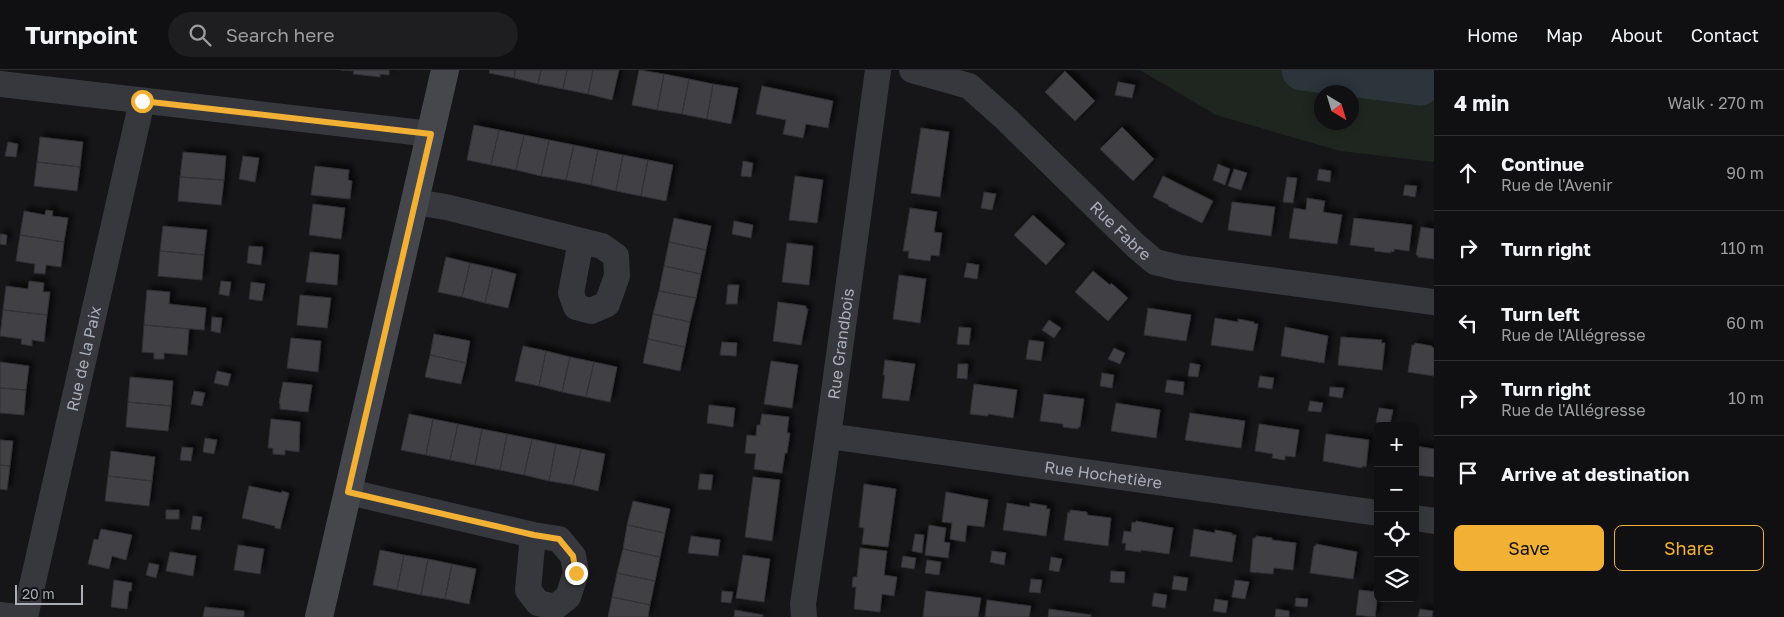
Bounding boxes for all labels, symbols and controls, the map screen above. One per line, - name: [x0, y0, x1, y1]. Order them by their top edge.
- search box: [168, 12, 518, 57]
- text: Turnpoint: [25, 20, 138, 49]
- icon: search: [186, 21, 214, 49]
- text: Search here: [226, 23, 335, 46]
- text: Home: [1467, 24, 1518, 46]
- text: Map: [1546, 24, 1583, 46]
- text: About: [1611, 24, 1663, 46]
- text: Contact: [1691, 24, 1759, 46]
- north arrow: [1314, 85, 1359, 130]
- route start: [131, 90, 154, 113]
- text: 4 min: [1454, 90, 1509, 116]
- text: Walk · 270 m: [1667, 93, 1764, 113]
- text: Continue: [1501, 152, 1584, 175]
- icon: ahead: [1454, 159, 1482, 187]
- text: 90 m: [1726, 163, 1764, 183]
- text: Rue de l'Avenir: [1501, 175, 1612, 195]
- street label: Rue Fabre: [1086, 197, 1155, 265]
- icon: right: [1454, 234, 1482, 262]
- text: Turn right: [1501, 237, 1591, 260]
- text: 110 m: [1720, 238, 1764, 258]
- street label: Rue Grandbois: [823, 287, 858, 401]
- text: Turn left: [1501, 302, 1580, 325]
- street label: Rue de la Paix: [62, 304, 105, 413]
- icon: left: [1454, 309, 1482, 337]
- text: 60 m: [1726, 313, 1764, 333]
- text: Rue de l'Allégresse: [1501, 325, 1646, 345]
- text: Turn right: [1501, 377, 1591, 400]
- icon: right: [1454, 384, 1482, 412]
- text: 10 m: [1728, 388, 1764, 408]
- text: Rue de l'Allégresse: [1501, 400, 1646, 420]
- map controls: [1374, 422, 1419, 602]
- button: +: [1374, 422, 1419, 467]
- street label: Rue Hochetière: [1043, 456, 1163, 493]
- icon: arrive: [1454, 459, 1482, 487]
- text: Arrive at destination: [1501, 462, 1689, 485]
- button: −: [1374, 467, 1419, 512]
- button: locate: [1374, 512, 1419, 557]
- button: Save: [1454, 525, 1604, 571]
- button: Share: [1614, 525, 1764, 571]
- button: layers: [1374, 557, 1419, 602]
- route end: [565, 562, 588, 585]
- scale bar: [15, 582, 82, 605]
- text: 20 m: [22, 585, 55, 602]

